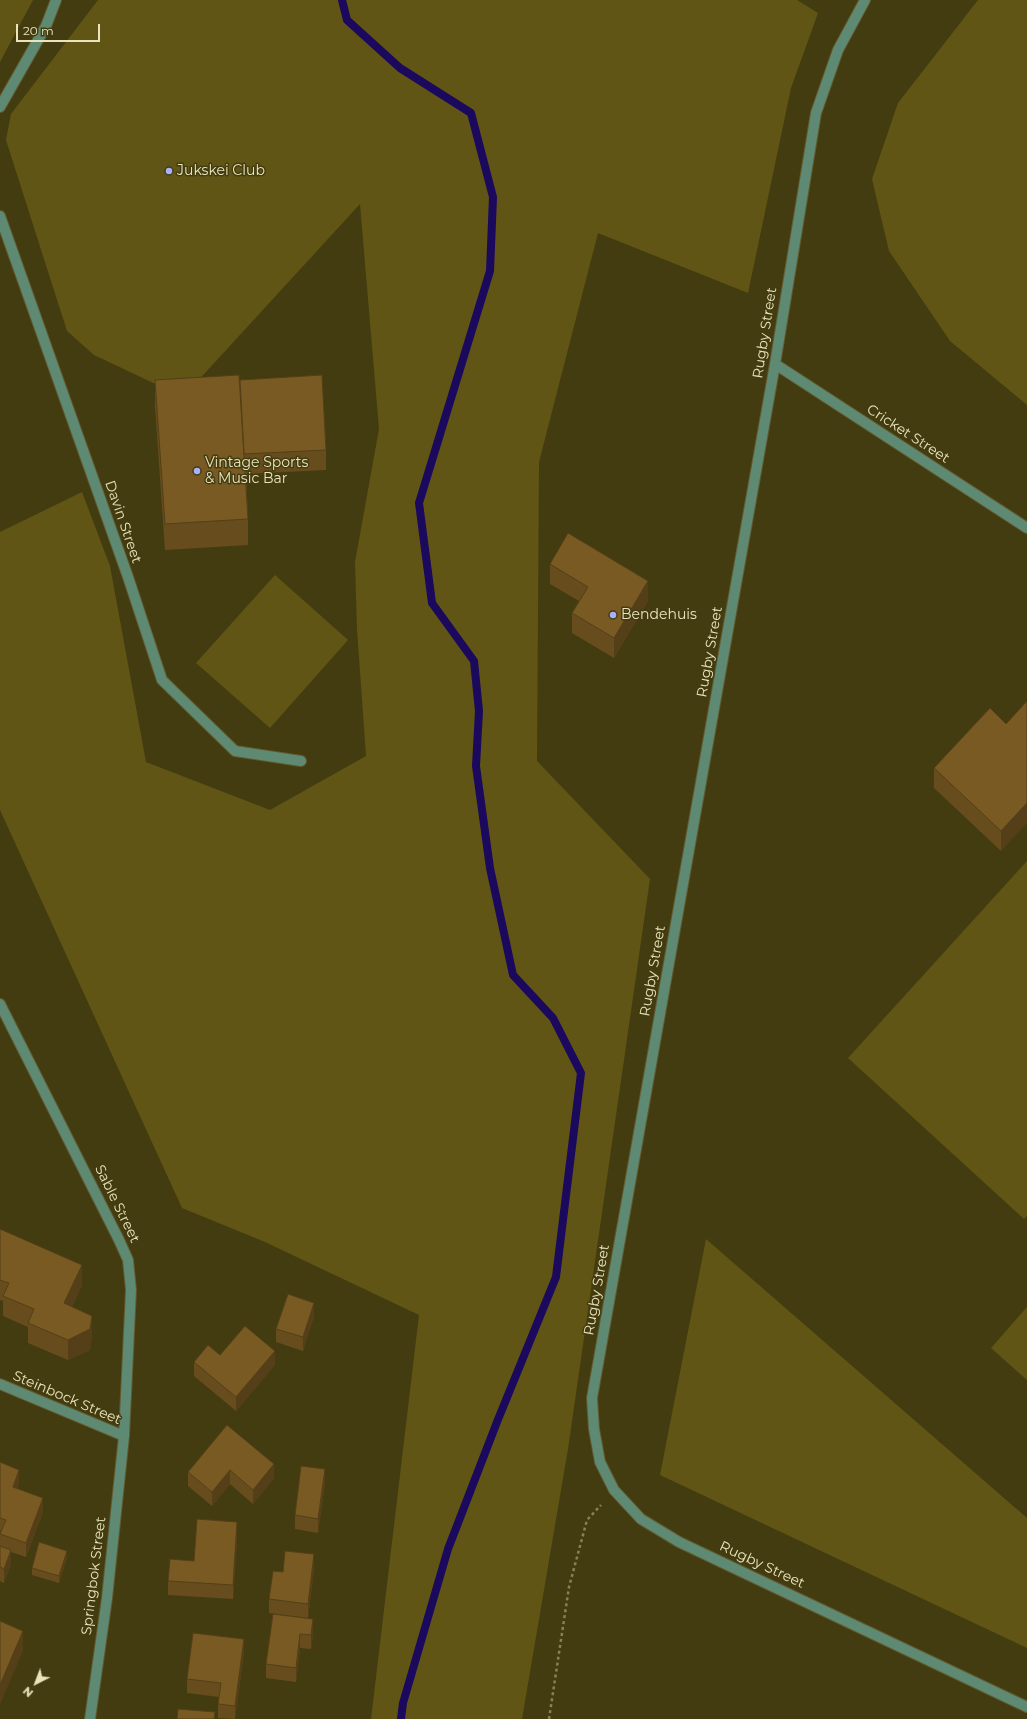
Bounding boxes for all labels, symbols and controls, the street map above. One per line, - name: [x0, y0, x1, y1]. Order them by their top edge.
- scale bar: [18, 16, 102, 42]
- text: 20 m: [23, 23, 54, 38]
- place label: Jukskei Club: [177, 163, 265, 179]
- marker: Jukskei Club: [164, 166, 174, 176]
- street label: Rugby Street: [750, 286, 780, 380]
- street label: Cricket Street: [864, 401, 952, 467]
- place label: Vintage Sports & Music Bar: [205, 455, 308, 488]
- marker: Vintage Sports & Music Bar: [192, 466, 202, 476]
- street label: Davin Street: [101, 478, 145, 566]
- street label: Rugby Street: [694, 605, 726, 699]
- place label: Bendehuis: [621, 607, 697, 623]
- marker: Bendehuis: [608, 610, 618, 620]
- street label: Rugby Street: [637, 924, 669, 1018]
- street label: Sable Street: [91, 1162, 143, 1246]
- street label: Rugby Street: [581, 1243, 613, 1337]
- street label: Steinbock Street: [10, 1368, 124, 1428]
- street label: Springbok Street: [78, 1516, 110, 1636]
- street label: Rugby Street: [717, 1538, 807, 1592]
- north arrow: [16, 1663, 56, 1703]
- text: N: [20, 1684, 36, 1700]

